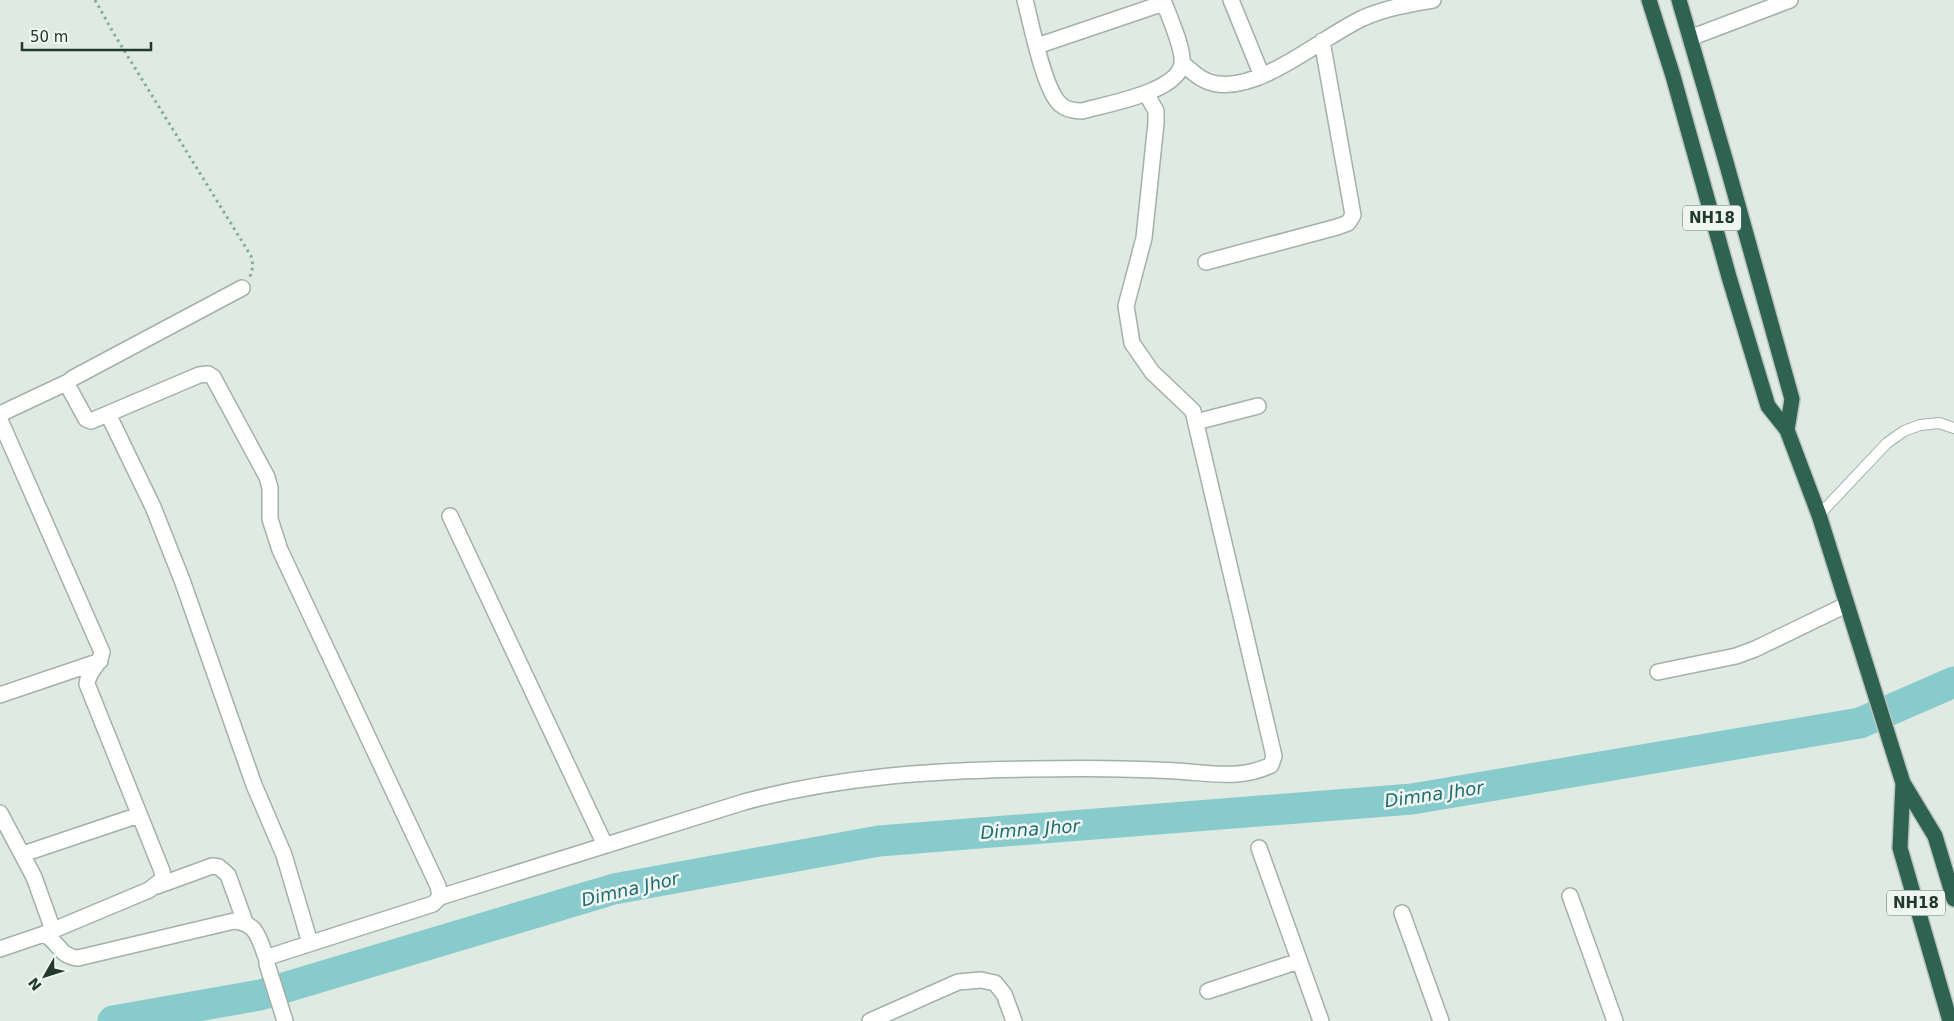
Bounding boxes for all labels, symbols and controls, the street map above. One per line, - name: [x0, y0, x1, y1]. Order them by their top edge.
- scale bar: [22, 20, 151, 52]
- text: 50 m: [30, 28, 68, 46]
- road number: NH18: [1683, 206, 1741, 230]
- water label: Dimna Jhor: [1383, 776, 1486, 811]
- water label: Dimna Jhor: [980, 815, 1082, 843]
- water label: Dimna Jhor: [579, 867, 682, 910]
- road number: NH18: [1887, 890, 1945, 916]
- north arrow: [20, 951, 70, 1001]
- text: N: [25, 975, 45, 994]

